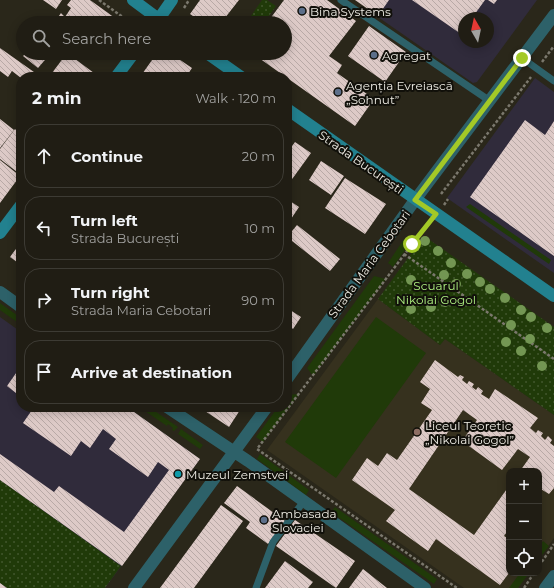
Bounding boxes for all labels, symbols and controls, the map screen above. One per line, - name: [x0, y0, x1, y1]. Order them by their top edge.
- place label: Bina Systems: [310, 4, 391, 19]
- marker: Bina Systems: [297, 6, 307, 16]
- north arrow: [458, 12, 494, 48]
- search box: [16, 16, 292, 60]
- icon: search: [30, 27, 52, 49]
- text: Search here: [62, 29, 151, 48]
- place label: Agregat: [382, 48, 431, 63]
- route end: [513, 49, 531, 67]
- marker: Agregat: [369, 50, 379, 60]
- place label: Agenția Evreiască „Sohnut”: [346, 78, 453, 107]
- marker: Agenția Evreiască „Sohnut”: [333, 87, 343, 97]
- text: 2 min: [32, 88, 82, 108]
- text: Walk · 120 m: [195, 90, 276, 106]
- street label: Strada București: [316, 127, 406, 197]
- icon: ahead: [33, 145, 55, 167]
- text: Continue: [71, 147, 143, 166]
- text: 20 m: [242, 148, 275, 164]
- street label: Strada Maria Cebotari: [325, 207, 413, 321]
- text: Turn left: [71, 211, 138, 230]
- icon: left: [33, 217, 55, 239]
- text: 10 m: [245, 220, 275, 236]
- text: Strada București: [71, 230, 179, 246]
- route start: [403, 235, 421, 253]
- park label: Scuarul Nikolai Gogol: [396, 278, 476, 307]
- text: Turn right: [71, 283, 150, 302]
- icon: right: [33, 289, 55, 311]
- text: 90 m: [241, 292, 275, 308]
- text: Strada Maria Cebotari: [71, 302, 211, 318]
- icon: arrive: [33, 361, 55, 383]
- text: Arrive at destination: [71, 363, 232, 382]
- place label: Liceul Teoretic „Nikolai Gogol”: [425, 418, 514, 447]
- marker: Liceul Teoretic „Nikolai Gogol”: [412, 427, 422, 437]
- place label: Muzeul Zemstvei: [186, 467, 288, 482]
- map controls: [506, 468, 542, 576]
- button: +: [506, 468, 542, 504]
- marker: Muzeul Zemstvei: [173, 469, 183, 479]
- button: −: [506, 504, 542, 540]
- place label: Ambasada Slovaciei: [272, 506, 337, 535]
- marker: Ambasada Slovaciei: [259, 515, 269, 525]
- button: locate: [506, 540, 542, 576]

